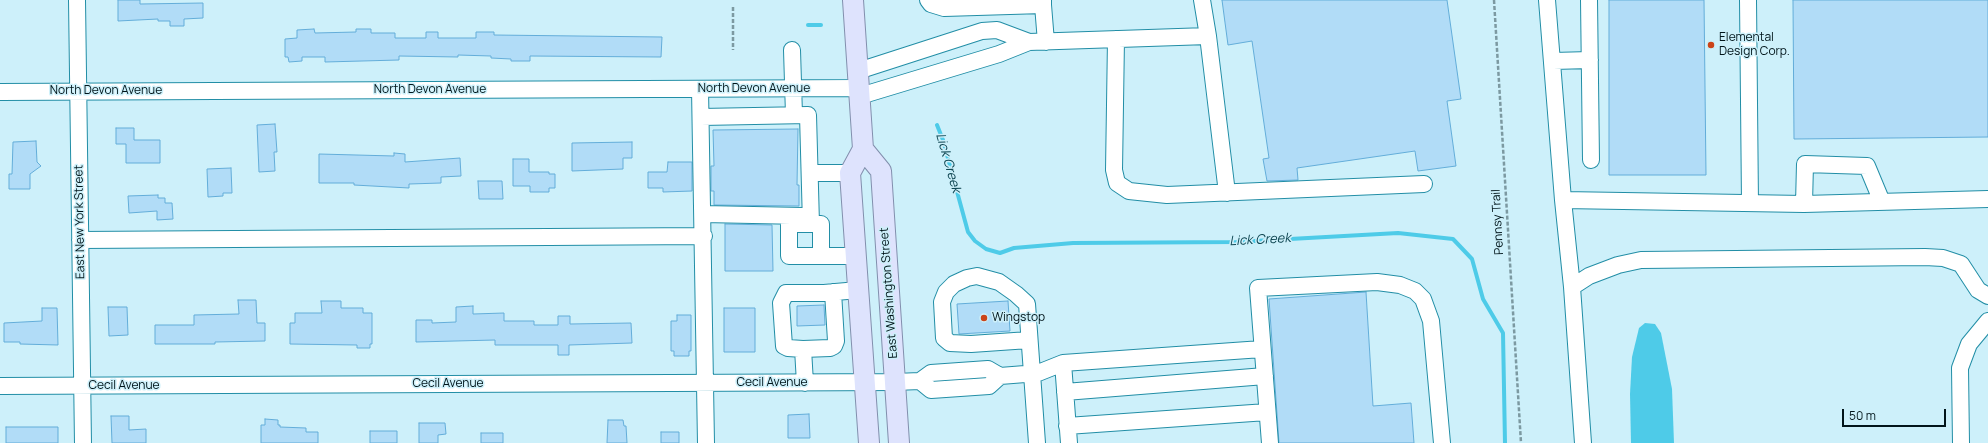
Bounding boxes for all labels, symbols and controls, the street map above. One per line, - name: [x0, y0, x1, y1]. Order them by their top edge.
- place label: Elemental Design Corp.: [1719, 31, 1790, 59]
- marker: Elemental Design Corp.: [1706, 40, 1716, 50]
- street label: North Devon Avenue: [698, 82, 810, 96]
- street label: North Devon Avenue: [374, 83, 486, 97]
- street label: North Devon Avenue: [50, 84, 162, 98]
- water label: Lick Creek: [932, 131, 964, 195]
- street label: East New York Street: [72, 165, 88, 279]
- street label: Pennsy Trail: [1489, 189, 1507, 255]
- street label: East Washington Street: [877, 227, 901, 359]
- water label: Lick Creek: [1229, 231, 1291, 249]
- place label: Wingstop: [992, 311, 1045, 325]
- marker: Wingstop: [979, 313, 989, 323]
- street label: Cecil Avenue: [736, 376, 808, 390]
- street label: Cecil Avenue: [412, 377, 484, 391]
- street label: Cecil Avenue: [88, 379, 160, 393]
- scale bar: [1844, 401, 1948, 427]
- text: 50 m: [1849, 407, 1876, 424]

